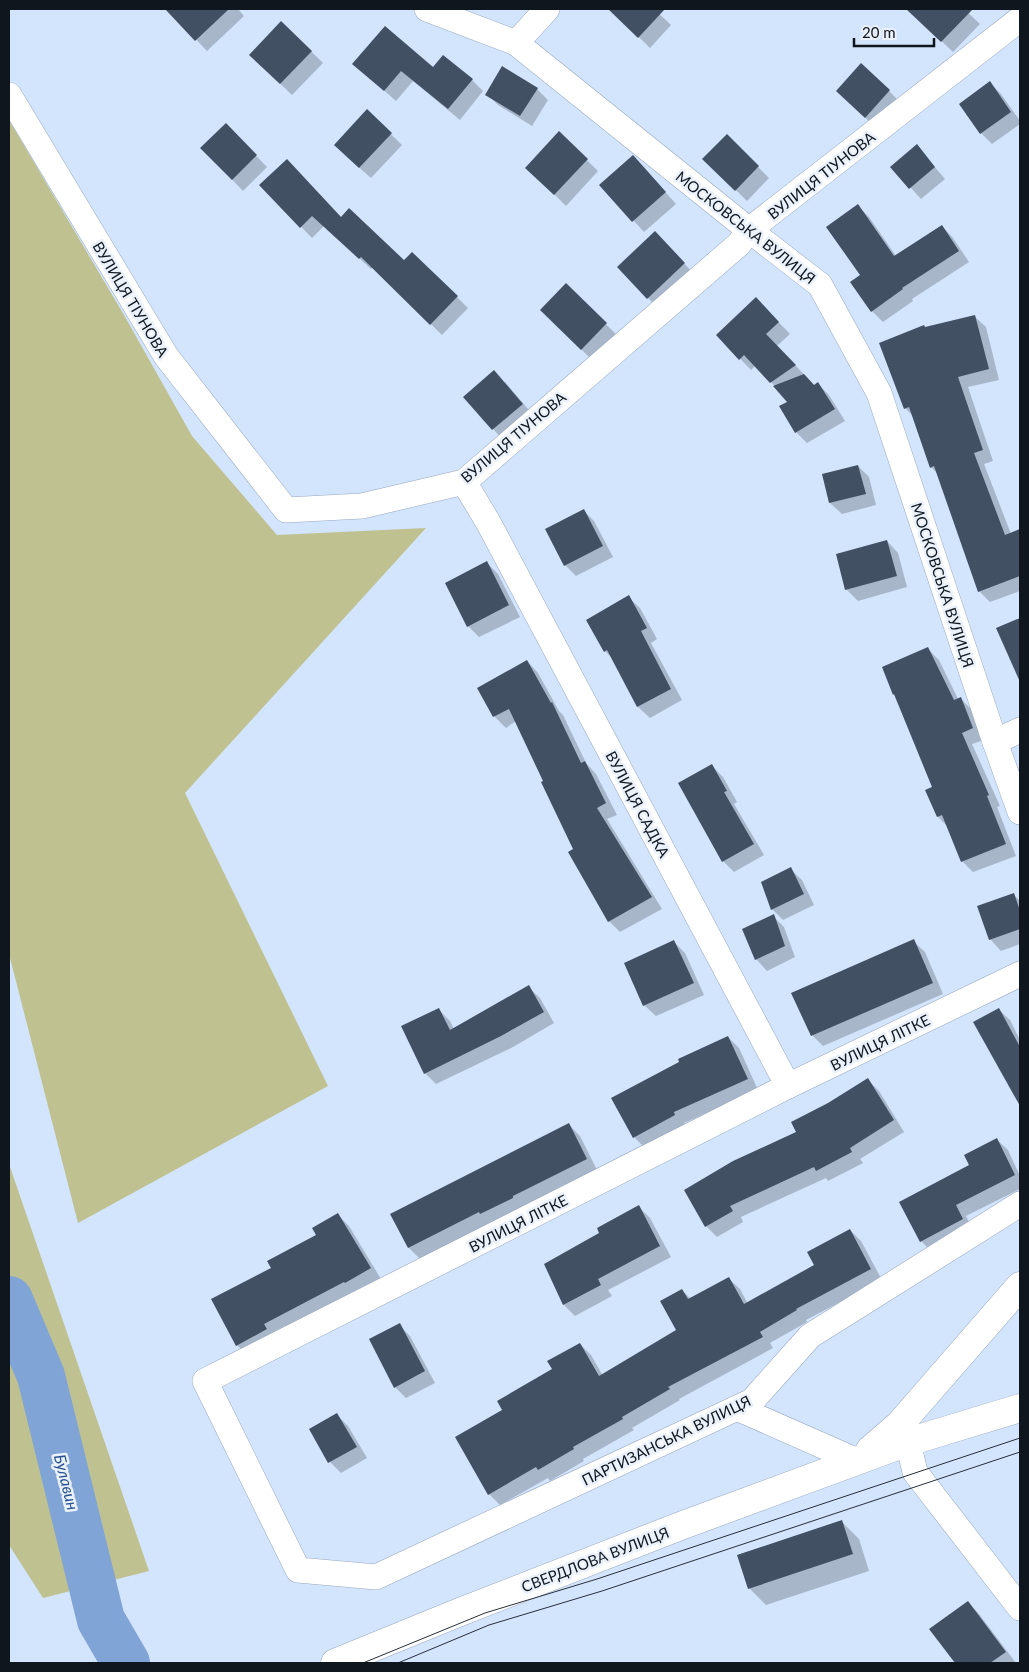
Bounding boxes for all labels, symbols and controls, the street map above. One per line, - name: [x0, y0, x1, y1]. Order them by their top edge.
- scale bar: [854, 15, 934, 47]
- text: 20 m: [862, 23, 896, 41]
- street label: ВУЛИЦЯ ТІУНОВА: [764, 127, 879, 223]
- street label: МОСКОВСЬКА ВУЛИЦЯ: [673, 167, 819, 287]
- street label: ВУЛИЦЯ ТІУНОВА: [89, 238, 173, 361]
- street label: ВУЛИЦЯ ТІУНОВА: [457, 387, 570, 486]
- street label: МОСКОВСЬКА ВУЛИЦЯ: [908, 500, 978, 670]
- street label: ВУЛИЦЯ САДКА: [602, 748, 674, 861]
- street label: ВУЛИЦЯ ЛІТКЕ: [827, 1010, 933, 1074]
- street label: ВУЛИЦЯ ЛІТКЕ: [466, 1190, 570, 1256]
- street label: ПАРТИЗАНСЬКА ВУЛИЦЯ: [579, 1391, 753, 1489]
- water label: Булавин: [51, 1452, 83, 1512]
- street label: СВЕРДЛОВА ВУЛИЦЯ: [519, 1523, 671, 1595]

